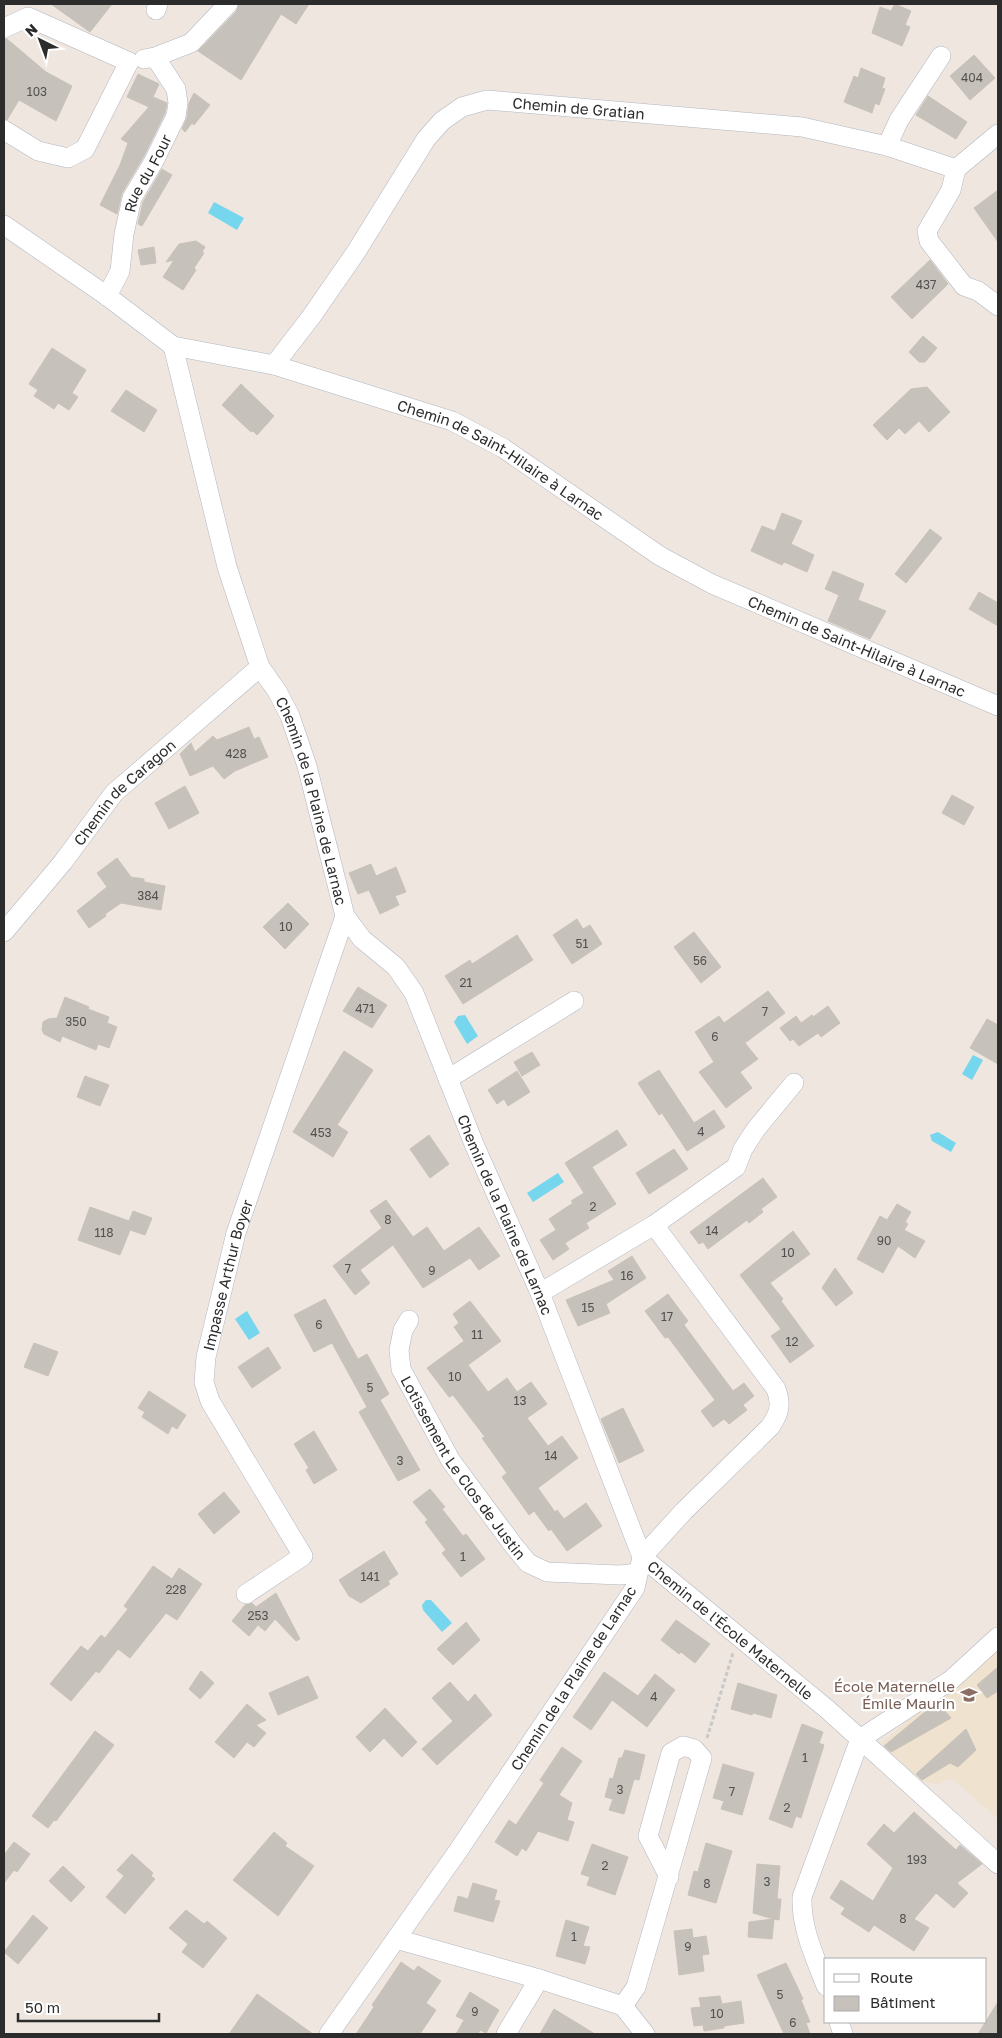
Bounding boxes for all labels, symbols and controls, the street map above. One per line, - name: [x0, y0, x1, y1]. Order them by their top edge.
- north arrow: [15, 15, 65, 65]
- text: N: [21, 20, 41, 40]
- house number: 404: [961, 70, 983, 85]
- house number: 103: [27, 84, 47, 99]
- street label: Chemin de Gratian: [512, 93, 645, 122]
- street label: Rue du Four: [120, 131, 175, 214]
- house number: 437: [916, 277, 936, 292]
- street label: Chemin de Saint-Hilaire à Larnac: [395, 395, 607, 524]
- street label: Chemin de Saint-Hilaire à Larnac: [745, 591, 968, 700]
- street label: Chemin de la Plaine de Larnac: [272, 693, 351, 907]
- street label: Chemin de Caragon: [70, 735, 179, 849]
- house number: 428: [225, 746, 247, 761]
- house number: 384: [137, 888, 159, 903]
- house number: 10: [279, 919, 293, 934]
- house number: 51: [576, 936, 589, 951]
- house number: 56: [693, 953, 707, 968]
- house number: 21: [460, 975, 473, 990]
- house number: 471: [355, 1001, 375, 1016]
- house number: 7: [762, 1004, 768, 1019]
- house number: 350: [65, 1014, 87, 1029]
- house number: 6: [711, 1029, 719, 1044]
- street label: Chemin de la Plaine de Larnac: [454, 1112, 557, 1317]
- house number: 4: [697, 1124, 705, 1139]
- house number: 453: [310, 1125, 332, 1140]
- street label: Impasse Arthur Boyer: [199, 1197, 256, 1352]
- house number: 2: [590, 1199, 597, 1214]
- house number: 8: [384, 1212, 392, 1227]
- house number: 14: [705, 1223, 719, 1238]
- house number: 118: [95, 1225, 113, 1240]
- house number: 90: [877, 1233, 891, 1248]
- house number: 10: [781, 1245, 795, 1260]
- house number: 7: [345, 1261, 351, 1276]
- house number: 9: [428, 1263, 436, 1278]
- house number: 16: [620, 1268, 634, 1283]
- house number: 15: [582, 1300, 594, 1315]
- house number: 17: [661, 1309, 673, 1324]
- house number: 6: [315, 1317, 323, 1332]
- house number: 11: [471, 1327, 483, 1342]
- house number: 12: [786, 1334, 798, 1349]
- house number: 10: [448, 1369, 462, 1384]
- street label: Lotissement Le Clos de Justin: [397, 1373, 530, 1563]
- house number: 5: [367, 1380, 374, 1395]
- house number: 13: [514, 1393, 526, 1408]
- house number: 14: [544, 1448, 558, 1463]
- house number: 3: [396, 1453, 404, 1468]
- house number: 1: [460, 1549, 466, 1564]
- street label: Chemin de l'École Maternelle: [644, 1556, 817, 1703]
- house number: 141: [361, 1569, 380, 1584]
- house number: 228: [165, 1582, 187, 1597]
- street label: Chemin de la Plaine de Larnac: [507, 1582, 639, 1774]
- house number: 253: [248, 1608, 268, 1623]
- place label: École Maternelle Émile Maurin: [834, 1677, 955, 1712]
- school or university icon: École Maternelle Émile Maurin: [959, 1685, 979, 1705]
- house number: 4: [650, 1689, 658, 1704]
- house number: 1: [802, 1750, 808, 1765]
- house number: 3: [616, 1782, 624, 1797]
- house number: 7: [729, 1784, 735, 1799]
- house number: 2: [784, 1800, 791, 1815]
- house number: 193: [907, 1852, 927, 1867]
- house number: 2: [602, 1858, 609, 1873]
- house number: 3: [763, 1874, 771, 1889]
- house number: 8: [703, 1876, 711, 1891]
- house number: 8: [899, 1911, 907, 1926]
- house number: 1: [571, 1929, 577, 1944]
- house number: 9: [684, 1939, 692, 1954]
- legend: [824, 1958, 987, 2023]
- text: Route: [870, 1968, 913, 1986]
- house number: 5: [777, 1987, 784, 2002]
- scale bar: [18, 1990, 159, 2022]
- text: Bâtiment: [870, 1993, 935, 2011]
- text: 50 m: [25, 1998, 60, 2016]
- house number: 9: [471, 2004, 479, 2019]
- house number: 10: [710, 2006, 724, 2021]
- house number: 6: [789, 2015, 797, 2030]

